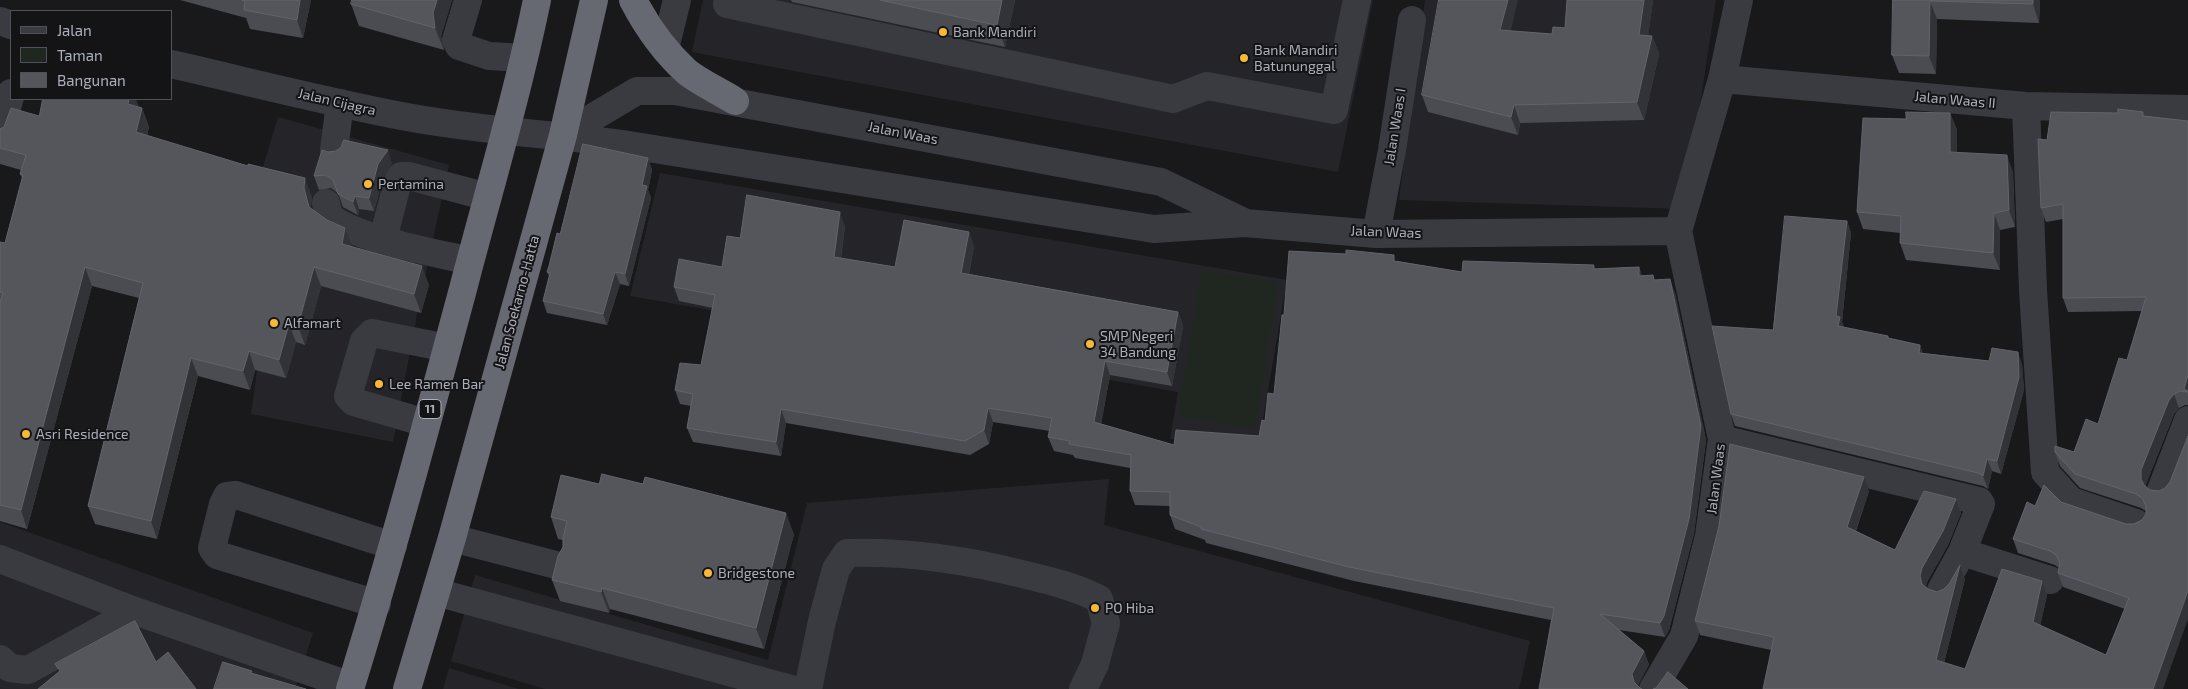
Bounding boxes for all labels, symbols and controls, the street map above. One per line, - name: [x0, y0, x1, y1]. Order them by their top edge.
- legend: [10, 10, 172, 100]
- text: Jalan: [57, 21, 92, 39]
- place label: Bank Mandiri: [953, 24, 1036, 40]
- marker: Bank Mandiri: [937, 26, 949, 38]
- place label: Bank Mandiri Batununggal: [1254, 42, 1337, 74]
- text: Taman: [57, 46, 103, 64]
- marker: Bank Mandiri Batununggal: [1238, 52, 1250, 64]
- text: Bangunan: [57, 71, 126, 89]
- street label: Jalan Cijagra: [296, 85, 378, 119]
- street label: Jalan Waas I: [1381, 87, 1409, 167]
- street label: Jalan Waas II: [1914, 88, 1996, 112]
- street label: Jalan Waas: [866, 118, 940, 148]
- place label: Pertamina: [378, 176, 444, 192]
- marker: Pertamina: [362, 178, 374, 190]
- street label: Jalan Waas: [1350, 222, 1422, 242]
- street label: Jalan Soekarno-Hatta: [491, 234, 543, 370]
- place label: Alfamart: [284, 315, 341, 331]
- marker: Alfamart: [268, 317, 280, 329]
- place label: SMP Negeri 34 Bandung: [1100, 328, 1176, 361]
- marker: SMP Negeri 34 Bandung: [1084, 338, 1096, 350]
- place label: Lee Ramen Bar: [389, 376, 484, 392]
- marker: Lee Ramen Bar: [373, 378, 385, 390]
- road number: 11: [419, 399, 441, 418]
- place label: Asri Residence: [36, 426, 129, 442]
- marker: Asri Residence: [20, 428, 32, 440]
- street label: Jalan Waas: [1703, 443, 1729, 515]
- place label: Bridgestone: [718, 565, 795, 581]
- marker: Bridgestone: [702, 567, 714, 579]
- place label: PO Hiba: [1105, 600, 1154, 616]
- marker: PO Hiba: [1089, 602, 1101, 614]

